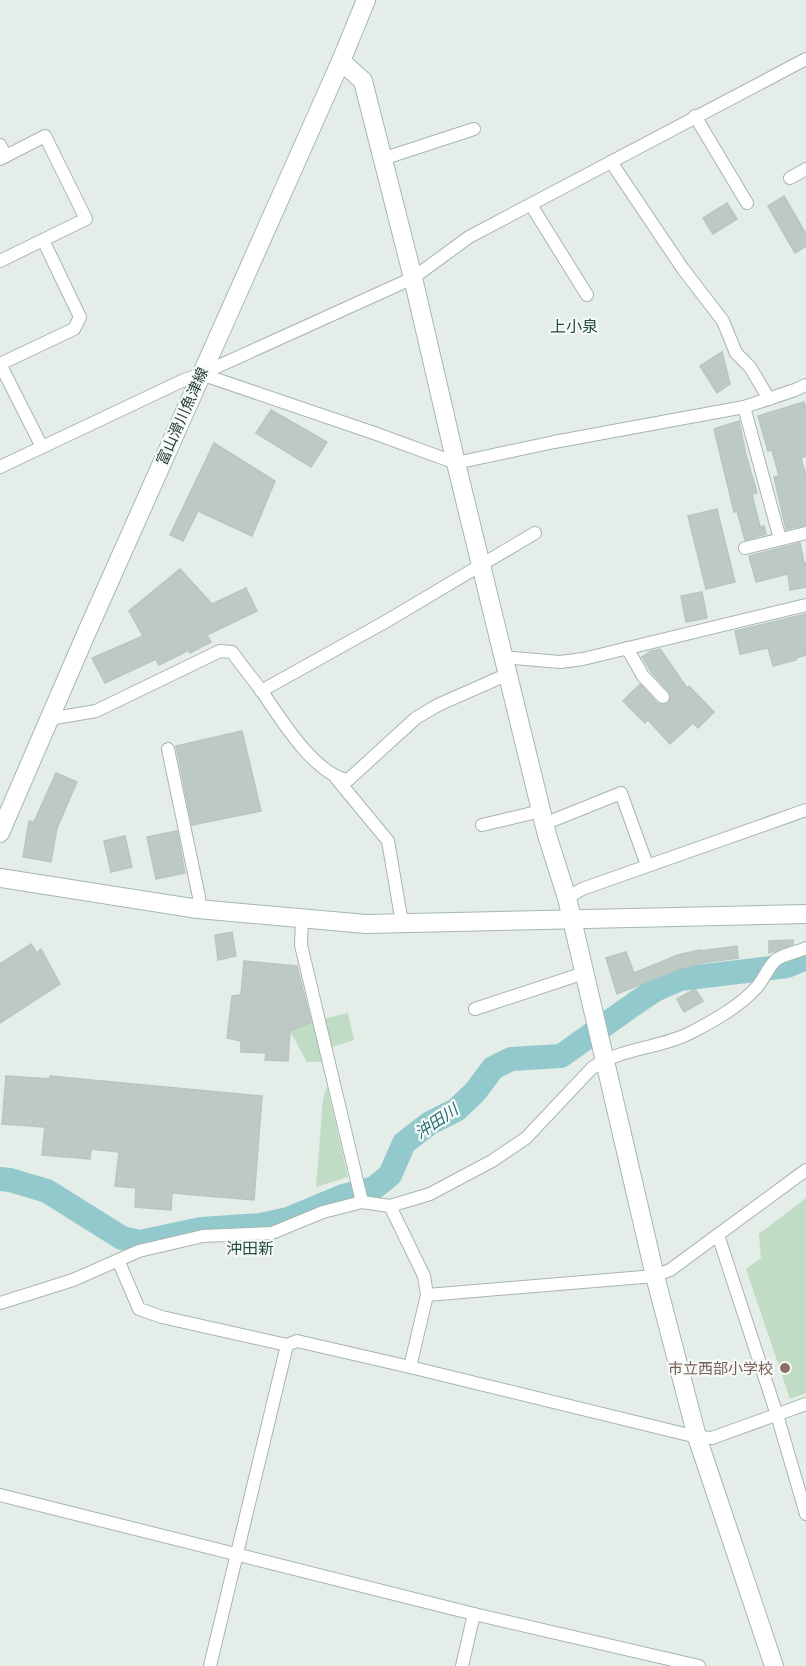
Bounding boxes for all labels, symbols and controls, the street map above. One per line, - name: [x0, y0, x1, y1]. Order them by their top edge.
- district label: 上小泉: [550, 316, 598, 336]
- street label: 富山滑川魚津線: [152, 364, 212, 468]
- water label: 沖田川: [411, 1098, 463, 1143]
- district label: 沖田新: [226, 1238, 274, 1258]
- place label: 市立西部小学校: [668, 1359, 773, 1378]
- marker: 市立西部小学校: [778, 1361, 792, 1375]

